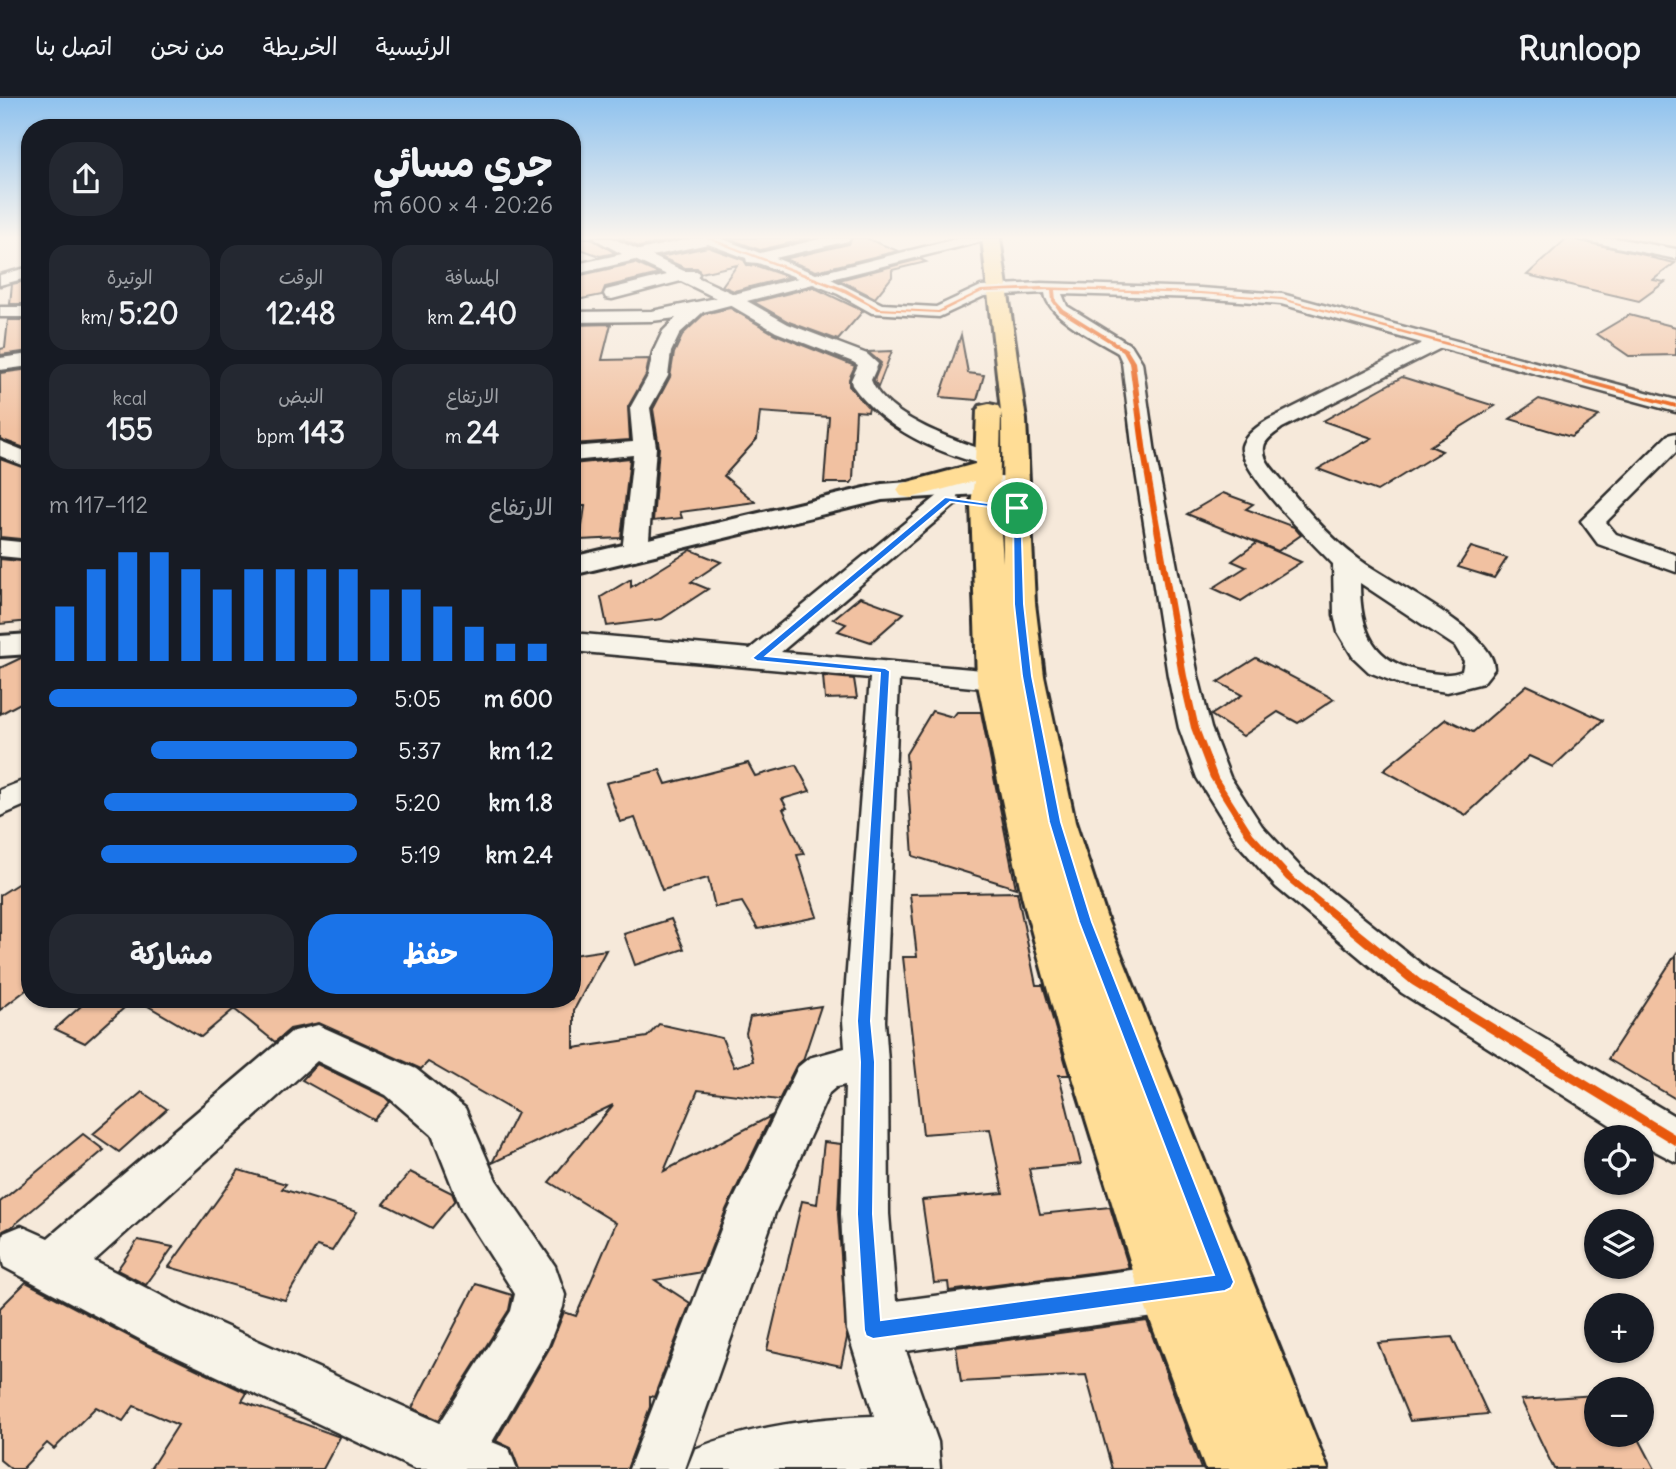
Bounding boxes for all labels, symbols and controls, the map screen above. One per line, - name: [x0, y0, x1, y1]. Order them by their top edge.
- text: Runloop: [1519, 27, 1641, 69]
- text: اتصل بنا: [35, 31, 113, 61]
- text: من نحن: [151, 31, 225, 61]
- text: الخريطة: [263, 31, 338, 61]
- text: الرئيسية: [376, 31, 451, 61]
- text: جري مسائي: [373, 140, 553, 187]
- button: share: [49, 142, 123, 216]
- text: 20:26 · 4 × 600 m: [373, 190, 553, 219]
- text: الوتيرة: [107, 265, 153, 289]
- text: الوقت: [279, 265, 323, 289]
- text: المسافة: [445, 265, 499, 289]
- text: 5:20: [118, 294, 179, 332]
- text: 12:48: [266, 294, 336, 332]
- text: 2.40: [458, 294, 517, 332]
- text: /km: [81, 305, 118, 329]
- text: km: [427, 305, 458, 329]
- text: النبض: [278, 384, 324, 408]
- text: الارتفاع: [446, 384, 499, 408]
- text: kcal: [113, 386, 147, 410]
- text: 155: [106, 410, 153, 448]
- text: 143: [299, 413, 345, 451]
- text: 24: [466, 413, 500, 451]
- text: bpm: [257, 424, 299, 448]
- text: m: [445, 424, 466, 448]
- pin: [987, 478, 1047, 538]
- icon: arrive: [998, 489, 1036, 527]
- text: 112–117 m: [49, 490, 148, 519]
- text: الارتفاع: [489, 492, 553, 521]
- text: 5:05: [394, 684, 441, 713]
- text: 600 m: [484, 684, 553, 713]
- text: 5:37: [398, 736, 441, 765]
- text: 1.2 km: [489, 736, 553, 765]
- text: 5:20: [395, 788, 441, 817]
- text: 1.8 km: [488, 788, 553, 817]
- text: 5:19: [400, 840, 441, 869]
- text: 2.4 km: [485, 840, 553, 869]
- button: مشاركة: [49, 914, 294, 994]
- button: حفظ: [308, 914, 553, 994]
- map controls: [1584, 1125, 1654, 1447]
- button: locate: [1584, 1125, 1654, 1195]
- button: layers: [1584, 1209, 1654, 1279]
- button: +: [1584, 1293, 1654, 1363]
- button: −: [1584, 1377, 1654, 1447]

